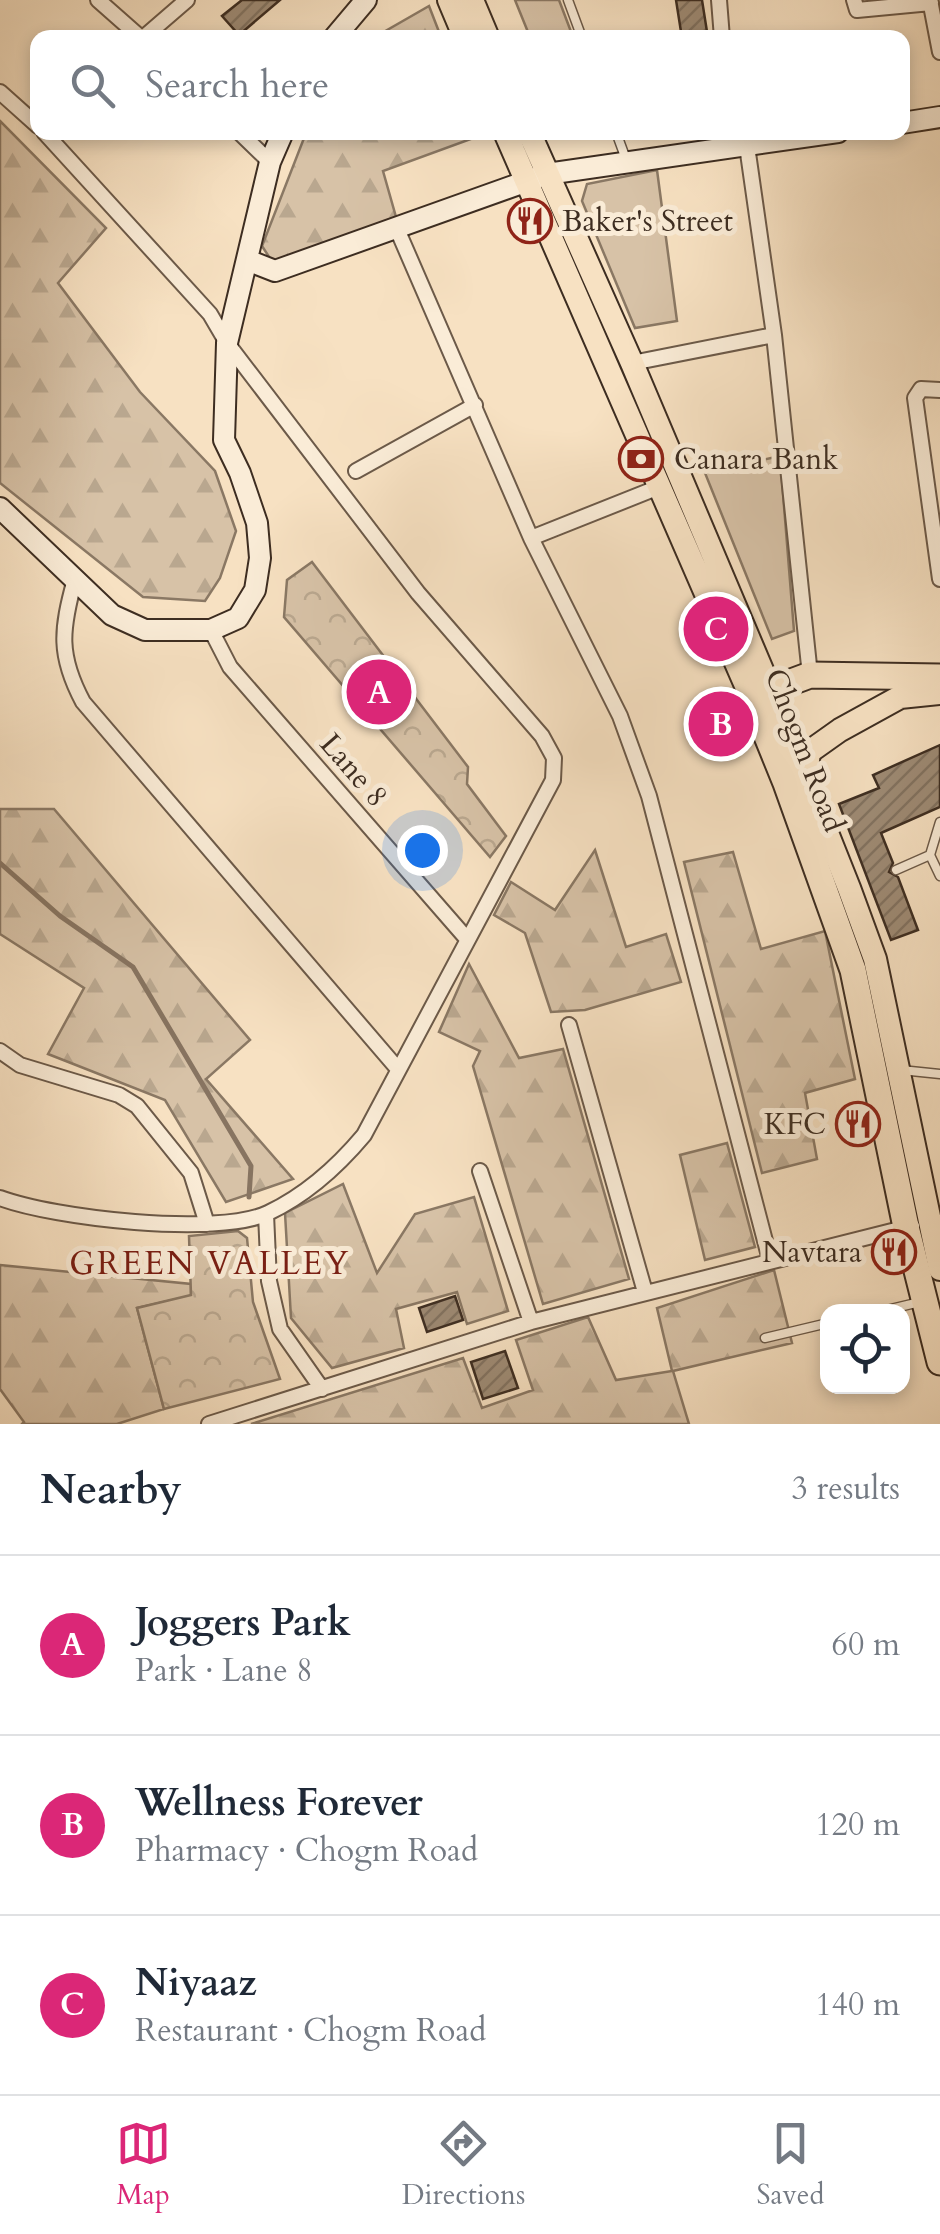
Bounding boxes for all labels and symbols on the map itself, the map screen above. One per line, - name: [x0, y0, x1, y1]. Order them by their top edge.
- restaurant icon: Baker's Street: [507, 198, 553, 244]
- place label: Baker's Street: [562, 201, 734, 242]
- bank icon: Canara Bank: [618, 436, 664, 482]
- place label: Canara Bank: [674, 439, 838, 480]
- pin: C: [684, 592, 748, 666]
- pin: A: [346, 654, 412, 730]
- street label: Chogm Road: [755, 663, 854, 838]
- pin: B: [688, 686, 754, 762]
- street label: Lane 8: [310, 725, 397, 816]
- your location: [397, 825, 448, 876]
- restaurant icon: KFC: [835, 1101, 881, 1147]
- place label: KFC: [764, 1104, 826, 1145]
- restaurant icon: Navtara: [871, 1229, 917, 1275]
- place label: Navtara: [762, 1232, 862, 1273]
- district label: GREEN VALLEY: [69, 1242, 351, 1286]

